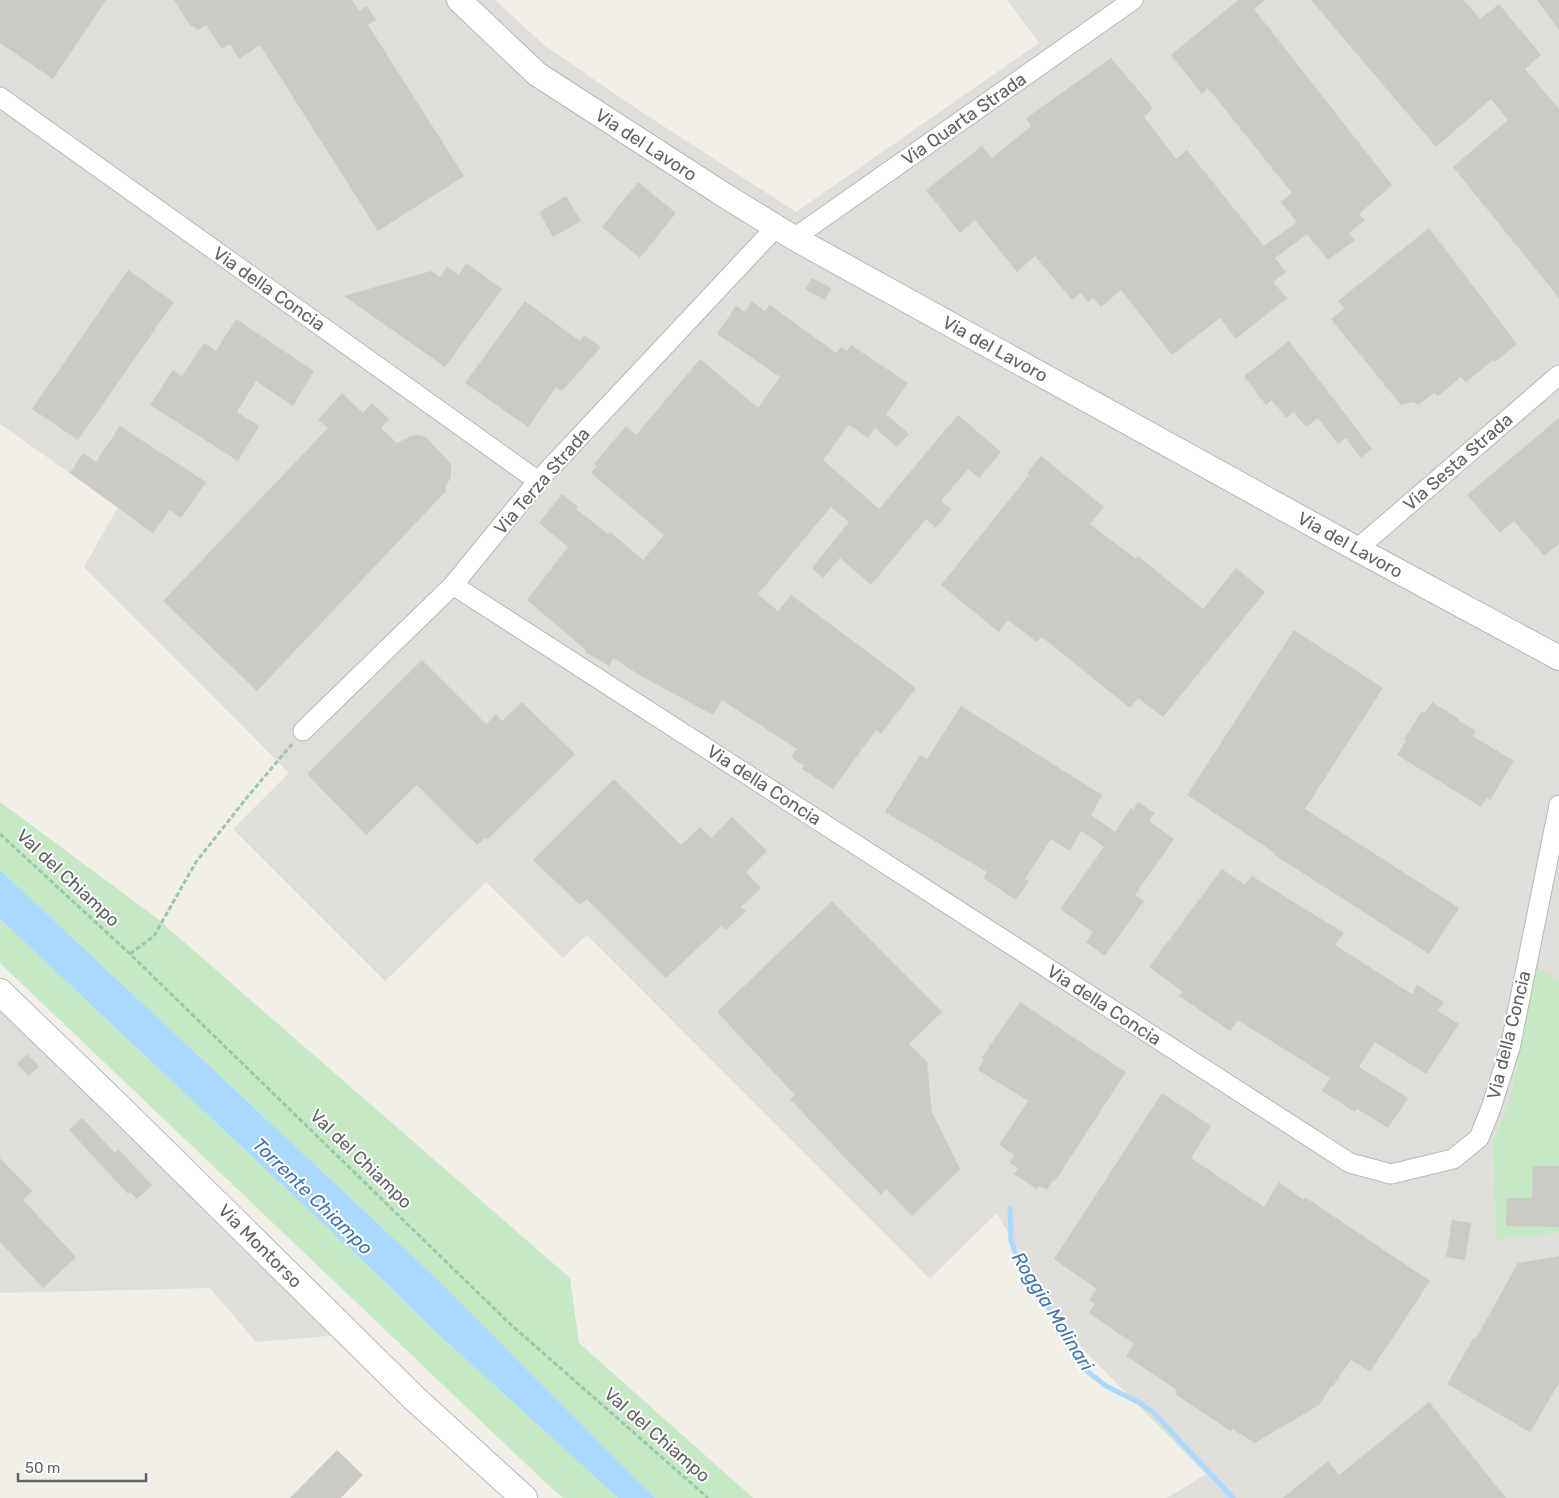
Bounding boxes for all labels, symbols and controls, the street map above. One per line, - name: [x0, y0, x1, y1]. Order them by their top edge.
- street label: Via Quarta Strada: [897, 68, 1031, 170]
- street label: Via del Lavoro: [591, 104, 701, 186]
- street label: Via della Concia: [209, 242, 329, 336]
- street label: Via del Lavoro: [939, 311, 1051, 387]
- street label: Via Sesta Strada: [1399, 409, 1517, 515]
- street label: Via Terza Strada: [490, 423, 594, 539]
- street label: Via del Lavoro: [1294, 507, 1406, 583]
- street label: Via della Concia: [703, 740, 825, 830]
- street label: Val del Chiampo: [12, 824, 124, 932]
- street label: Via della Concia: [1043, 960, 1165, 1050]
- street label: Via della Concia: [1482, 968, 1536, 1102]
- street label: Val del Chiampo: [305, 1105, 417, 1213]
- water label: Torrente Chiampo: [248, 1133, 378, 1260]
- street label: Via Montorso: [213, 1199, 307, 1293]
- water label: Roggia Molinari: [1007, 1247, 1099, 1375]
- street label: Val del Chiampo: [599, 1383, 715, 1487]
- scale bar: [18, 1450, 145, 1482]
- text: 50 m: [25, 1459, 60, 1477]

